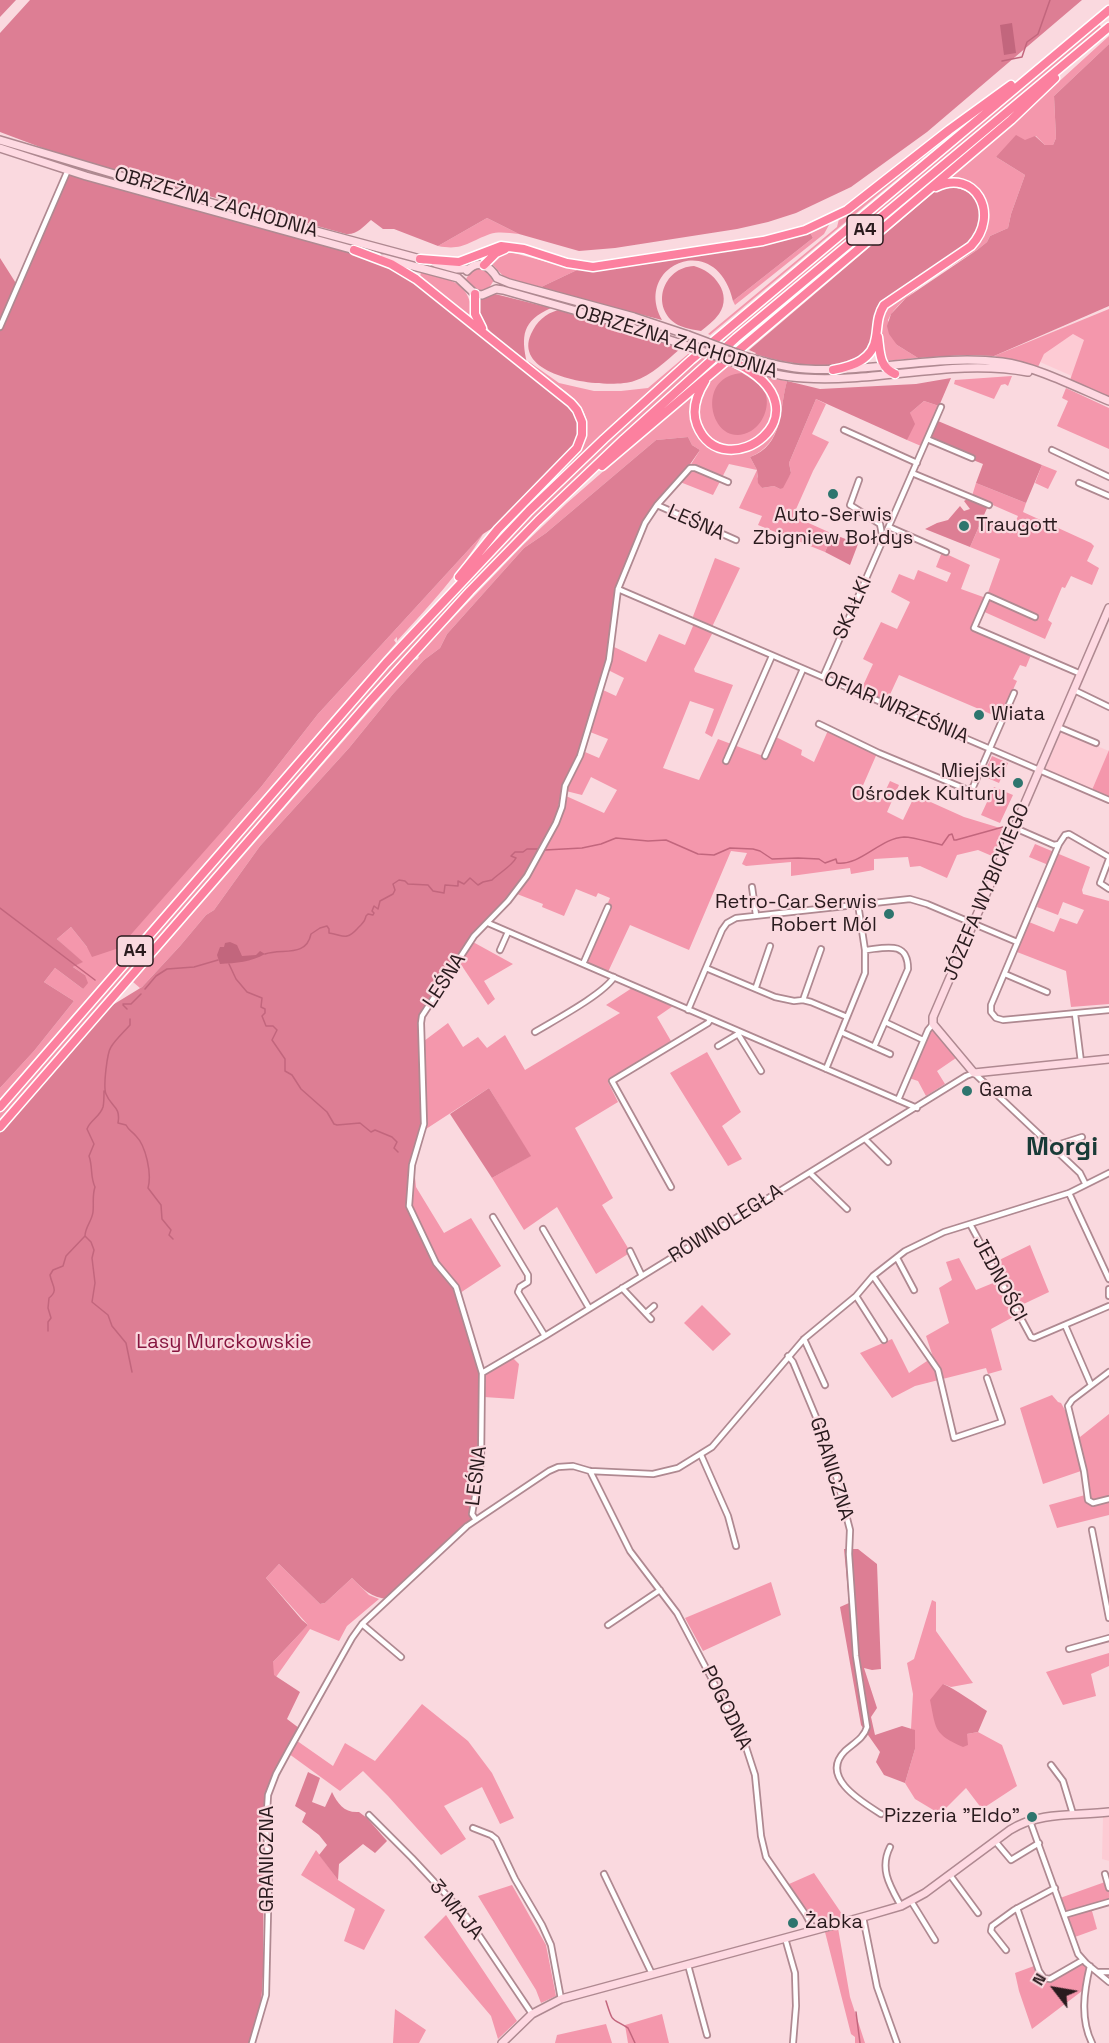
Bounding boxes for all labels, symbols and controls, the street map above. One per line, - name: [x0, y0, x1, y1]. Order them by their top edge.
- street label: OBRZEŻNA ZACHODNIA: [111, 162, 321, 244]
- road number: A4: [847, 215, 883, 245]
- street label: OBRZEŻNA ZACHODNIA: [572, 300, 780, 384]
- marker: Auto-Serwis Zbigniew Bołdys: [826, 487, 840, 501]
- street label: LEŚNA: [664, 500, 728, 546]
- place label: Auto-Serwis Zbigniew Bołdys: [753, 504, 913, 551]
- place label: Traugott: [976, 514, 1058, 538]
- marker: Traugott: [957, 519, 971, 533]
- street label: SKAŁKI: [829, 573, 877, 643]
- street label: OFIAR WRZEŚNIA: [820, 667, 972, 749]
- place label: Wiata: [991, 703, 1045, 727]
- marker: Wiata: [972, 708, 986, 722]
- place label: Miejski Ośrodek Kultury: [852, 760, 1006, 807]
- marker: Miejski Ośrodek Kultury: [1011, 776, 1025, 790]
- street label: JÓZEFA WYBICKIEGO: [939, 800, 1035, 984]
- place label: Retro-Car Serwis Robert Mól: [715, 891, 877, 938]
- marker: Retro-Car Serwis Robert Mól: [882, 907, 896, 921]
- road number: A4: [117, 936, 153, 966]
- street label: LEŚNA: [419, 949, 471, 1013]
- place label: Gama: [979, 1079, 1032, 1103]
- marker: Gama: [960, 1084, 974, 1098]
- district label: Morgi: [1026, 1132, 1098, 1164]
- street label: RÓWNOLEGŁA: [665, 1179, 787, 1269]
- street label: JEDNOŚCI: [967, 1232, 1031, 1326]
- park label: Lasy Murckowskie: [136, 1331, 312, 1355]
- street label: GRANICZNA: [804, 1414, 858, 1524]
- street label: LEŚNA: [461, 1445, 493, 1507]
- street label: POGODNA: [695, 1662, 757, 1754]
- place label: Pizzeria "Eldo": [884, 1805, 1020, 1829]
- street label: GRANICZNA: [256, 1806, 280, 1912]
- marker: Pizzeria "Eldo": [1025, 1810, 1039, 1824]
- street label: 3 MAJA: [424, 1875, 488, 1945]
- place label: Żabka: [805, 1911, 863, 1935]
- marker: Żabka: [786, 1916, 800, 1930]
- north arrow: [1025, 1959, 1085, 2019]
- text: N: [1027, 1969, 1051, 1989]

